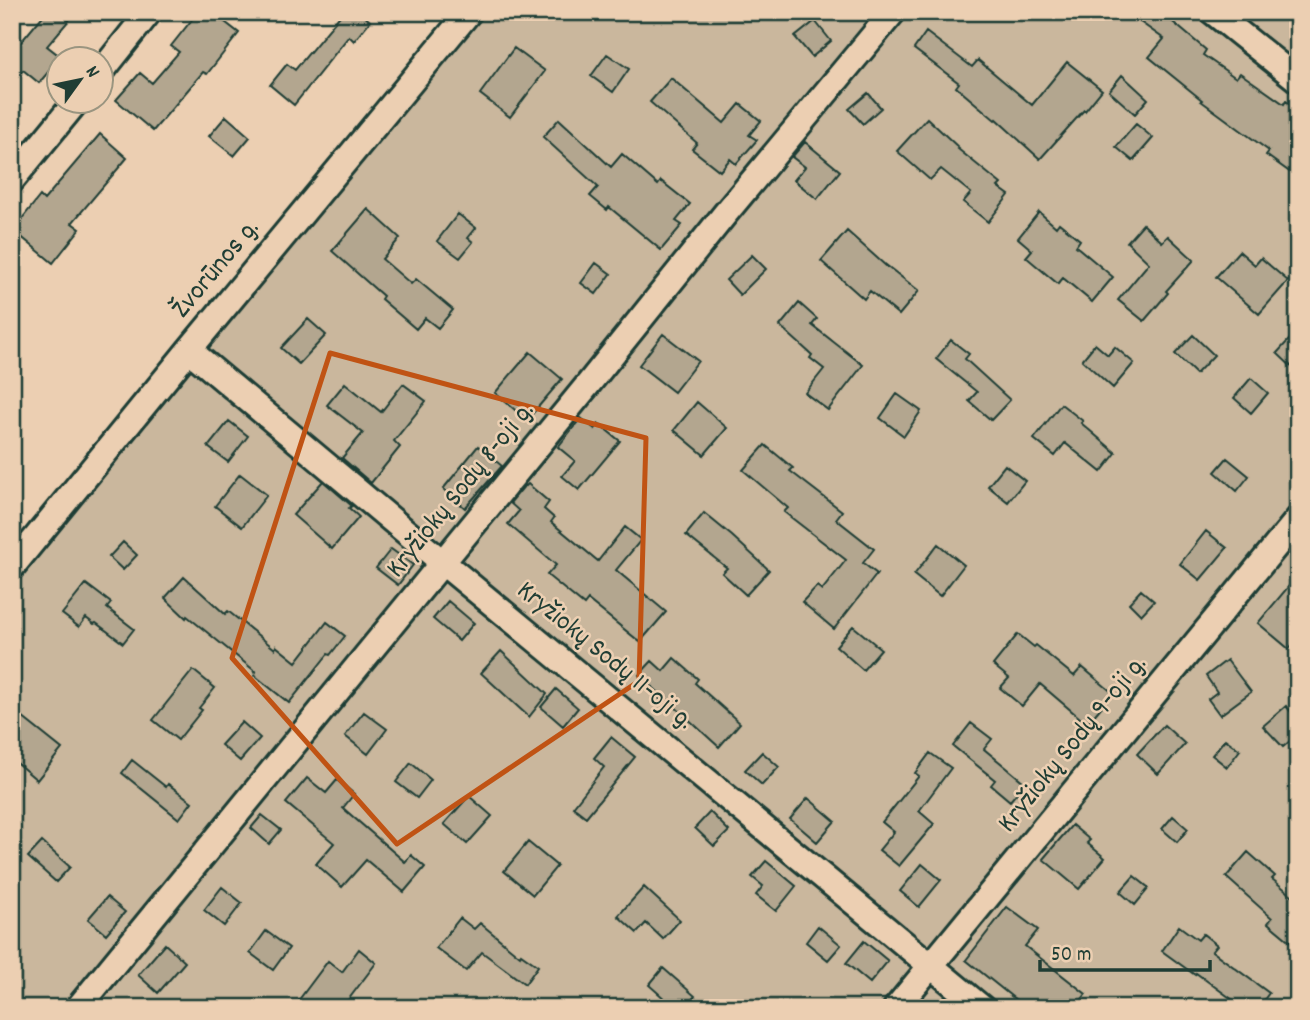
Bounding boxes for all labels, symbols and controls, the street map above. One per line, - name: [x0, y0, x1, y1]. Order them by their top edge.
- north arrow: [46, 46, 116, 116]
- text: N: [77, 61, 105, 84]
- street label: Žvorūnos g.: [163, 211, 271, 329]
- street label: Kryžiokų Sodų 8-oji g.: [378, 394, 546, 588]
- street label: Kryžiokų Sodų 11-oji g.: [507, 573, 701, 741]
- street label: Kryžiokų Sodų 9-oji g.: [990, 647, 1158, 843]
- scale bar: [1040, 929, 1210, 973]
- text: 50 m: [1051, 941, 1091, 971]

